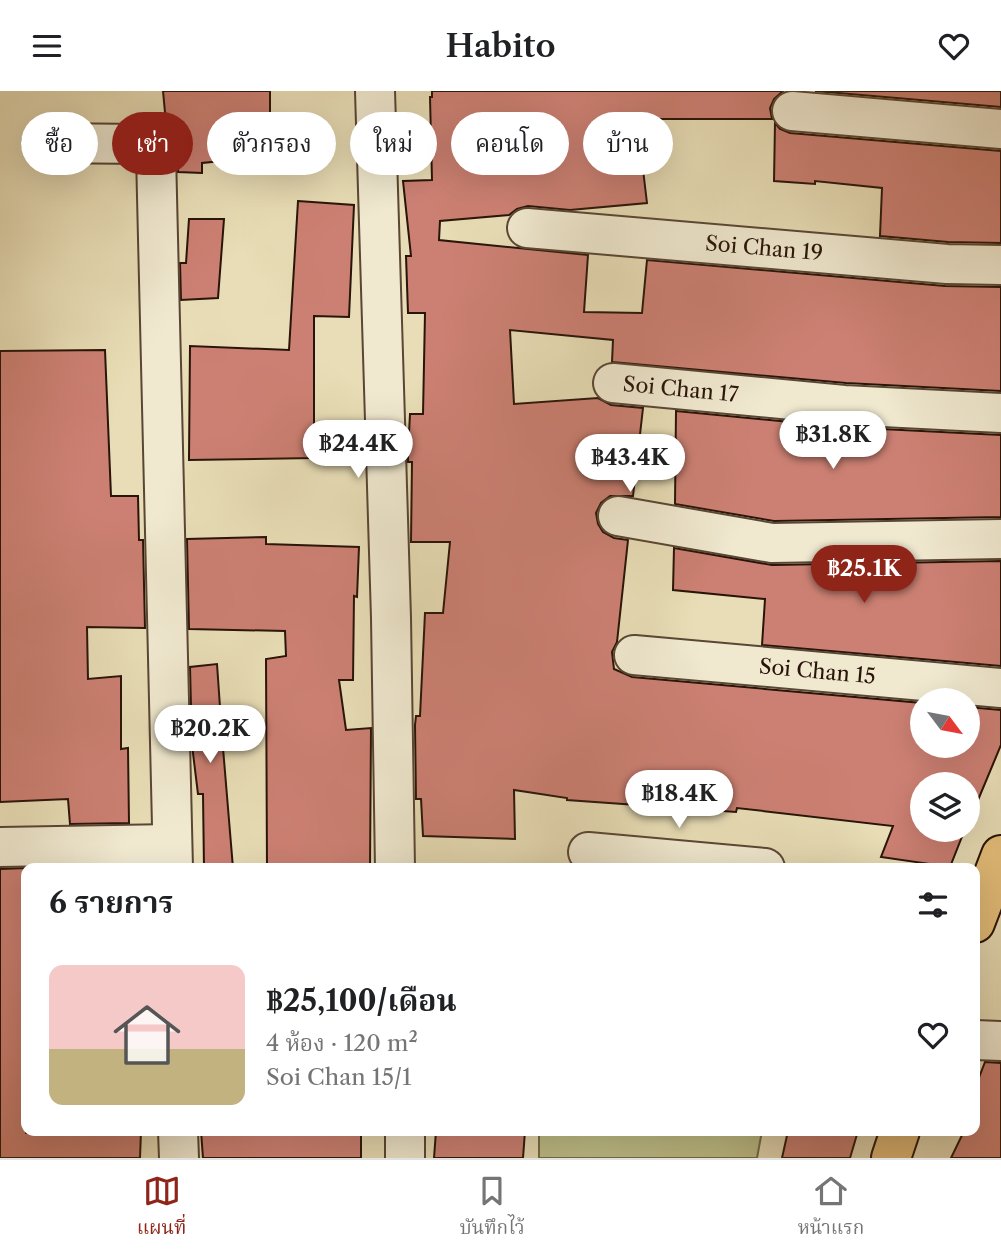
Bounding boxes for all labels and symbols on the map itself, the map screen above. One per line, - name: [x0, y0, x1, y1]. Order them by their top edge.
- street label: Soi Chan 19: [704, 230, 824, 265]
- street label: Soi Chan 17: [622, 371, 740, 407]
- pin: ฿31.8K: [776, 411, 890, 471]
- pin: ฿24.4K: [301, 421, 415, 480]
- pin: ฿43.4K: [573, 435, 687, 494]
- pin: ฿25.1K: [807, 545, 921, 605]
- street label: Soi Chan 15: [758, 653, 877, 689]
- north arrow: [910, 688, 980, 758]
- pin: ฿20.2K: [153, 705, 267, 765]
- pin: ฿18.4K: [622, 771, 736, 830]

